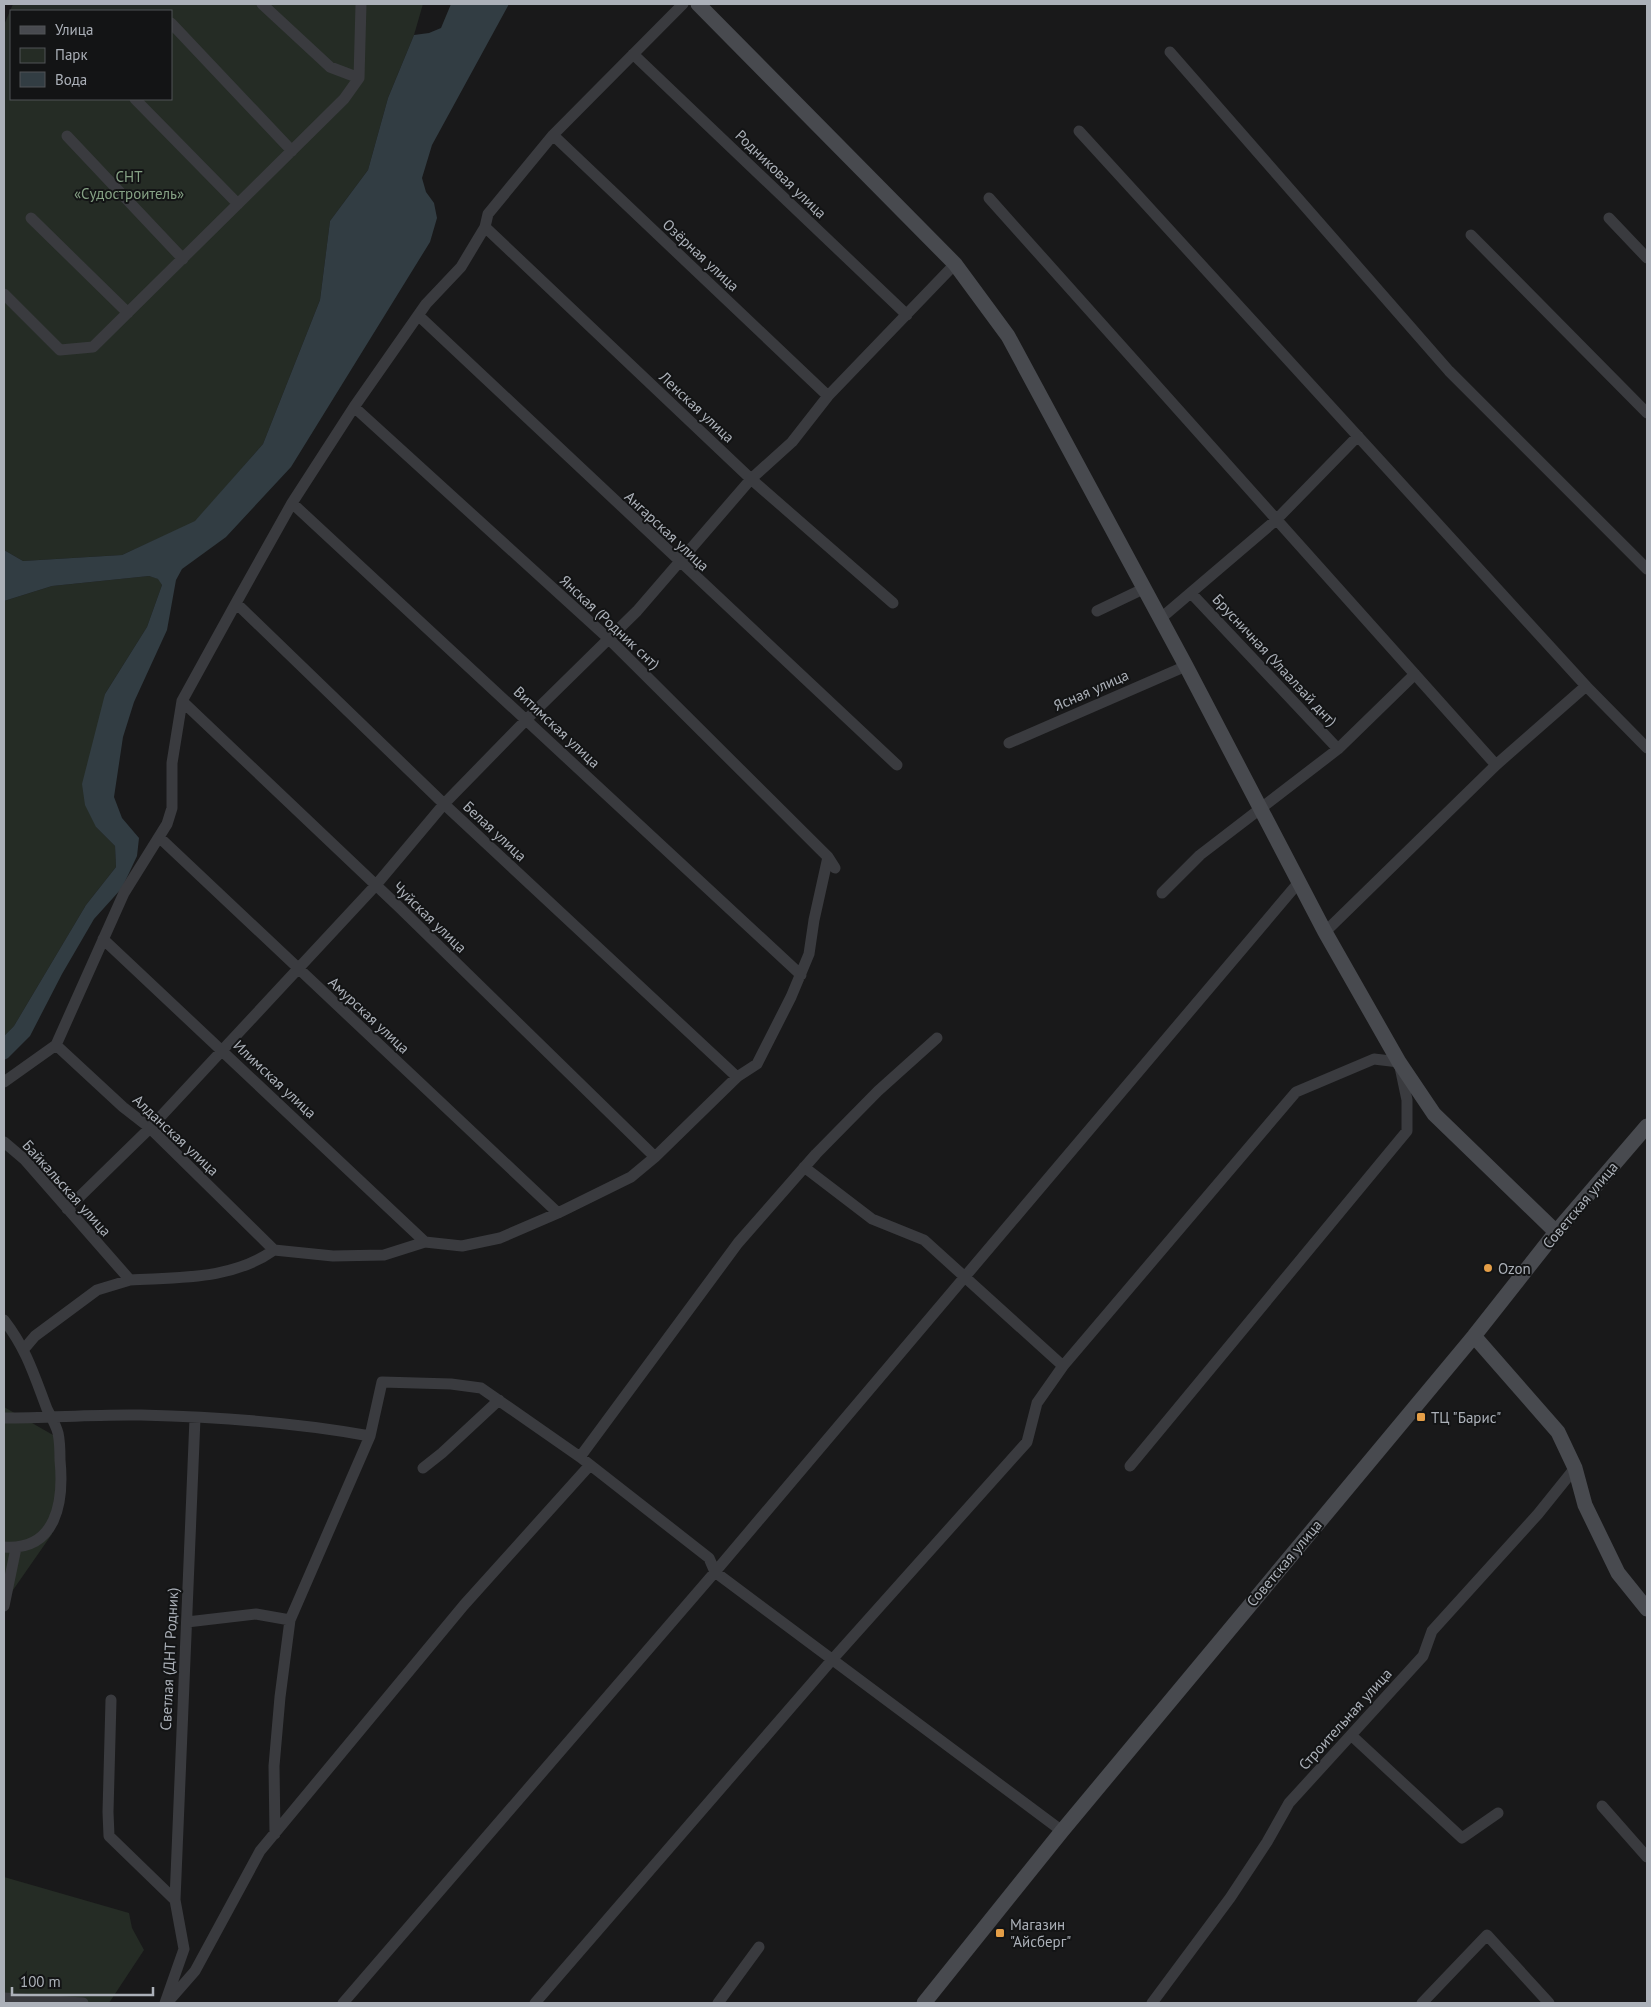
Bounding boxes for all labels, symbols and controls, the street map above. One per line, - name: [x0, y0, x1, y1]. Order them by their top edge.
- legend: [10, 10, 172, 100]
- text: Улица: [55, 20, 93, 39]
- text: Парк: [55, 45, 88, 64]
- text: Вода: [55, 70, 87, 89]
- street label: Родниковая улица: [731, 126, 831, 222]
- park label: СНТ «Судостроитель»: [74, 167, 184, 203]
- street label: Озёрная улица: [659, 215, 743, 295]
- street label: Ленская улица: [655, 367, 738, 447]
- street label: Ангарская улица: [621, 487, 713, 575]
- street label: Янская (Родник снт): [556, 571, 664, 673]
- street label: Брусничная (Улаалзай днт): [1209, 590, 1341, 730]
- street label: Ясная улица: [1051, 665, 1131, 715]
- street label: Витимская улица: [510, 682, 604, 772]
- street label: Белая улица: [459, 797, 531, 865]
- street label: Чуйская улица: [389, 877, 471, 957]
- street label: Амурская улица: [324, 973, 414, 1057]
- street label: Илимская улица: [230, 1036, 320, 1122]
- street label: Алданская улица: [129, 1090, 223, 1180]
- street label: Байкальская улица: [19, 1136, 115, 1240]
- street label: Советская улица: [1538, 1158, 1622, 1252]
- place label: Ozon: [1498, 1259, 1531, 1278]
- marker: Ozon: [1482, 1262, 1494, 1274]
- place label: ТЦ "Барис": [1431, 1408, 1501, 1427]
- marker: ТЦ "Барис": [1415, 1411, 1427, 1423]
- street label: Советская улица: [1242, 1516, 1326, 1610]
- street label: Светлая (ДНТ Родник): [156, 1587, 182, 1731]
- street label: Строительная улица: [1294, 1664, 1396, 1774]
- place label: Магазин "Айсберг": [1010, 1915, 1071, 1951]
- marker: Магазин "Айсберг": [994, 1927, 1006, 1939]
- scale bar: [12, 1964, 154, 1996]
- text: 100 m: [20, 1972, 61, 1991]

